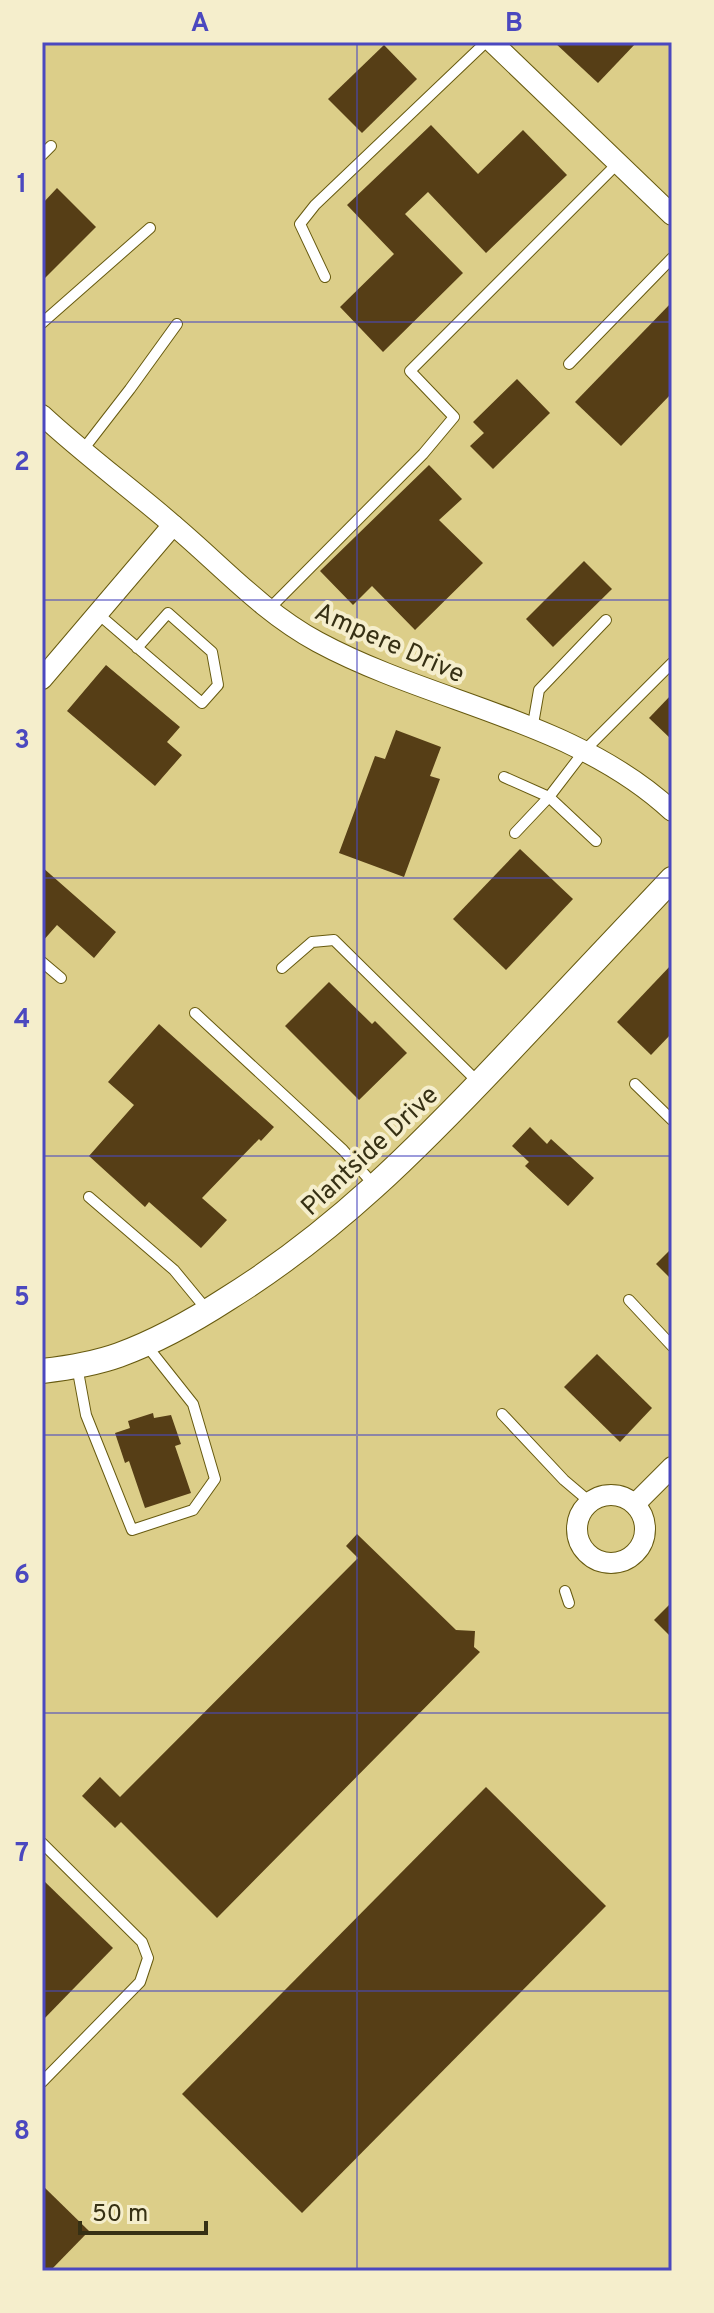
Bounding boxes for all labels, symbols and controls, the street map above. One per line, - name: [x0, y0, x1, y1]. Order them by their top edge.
- text: A: [191, 8, 209, 41]
- text: B: [505, 8, 523, 41]
- text: 1: [17, 169, 27, 202]
- text: 2: [14, 447, 30, 480]
- street label: Ampere Drive: [309, 597, 469, 692]
- text: 3: [14, 725, 30, 758]
- text: 4: [14, 1004, 30, 1037]
- street label: Plantside Drive: [295, 1080, 446, 1224]
- text: 5: [14, 1282, 30, 1315]
- text: 6: [14, 1560, 30, 1593]
- text: 7: [15, 1838, 29, 1871]
- text: 8: [14, 2116, 30, 2149]
- scale bar: [80, 2185, 206, 2235]
- text: 50 m: [92, 2200, 148, 2230]

